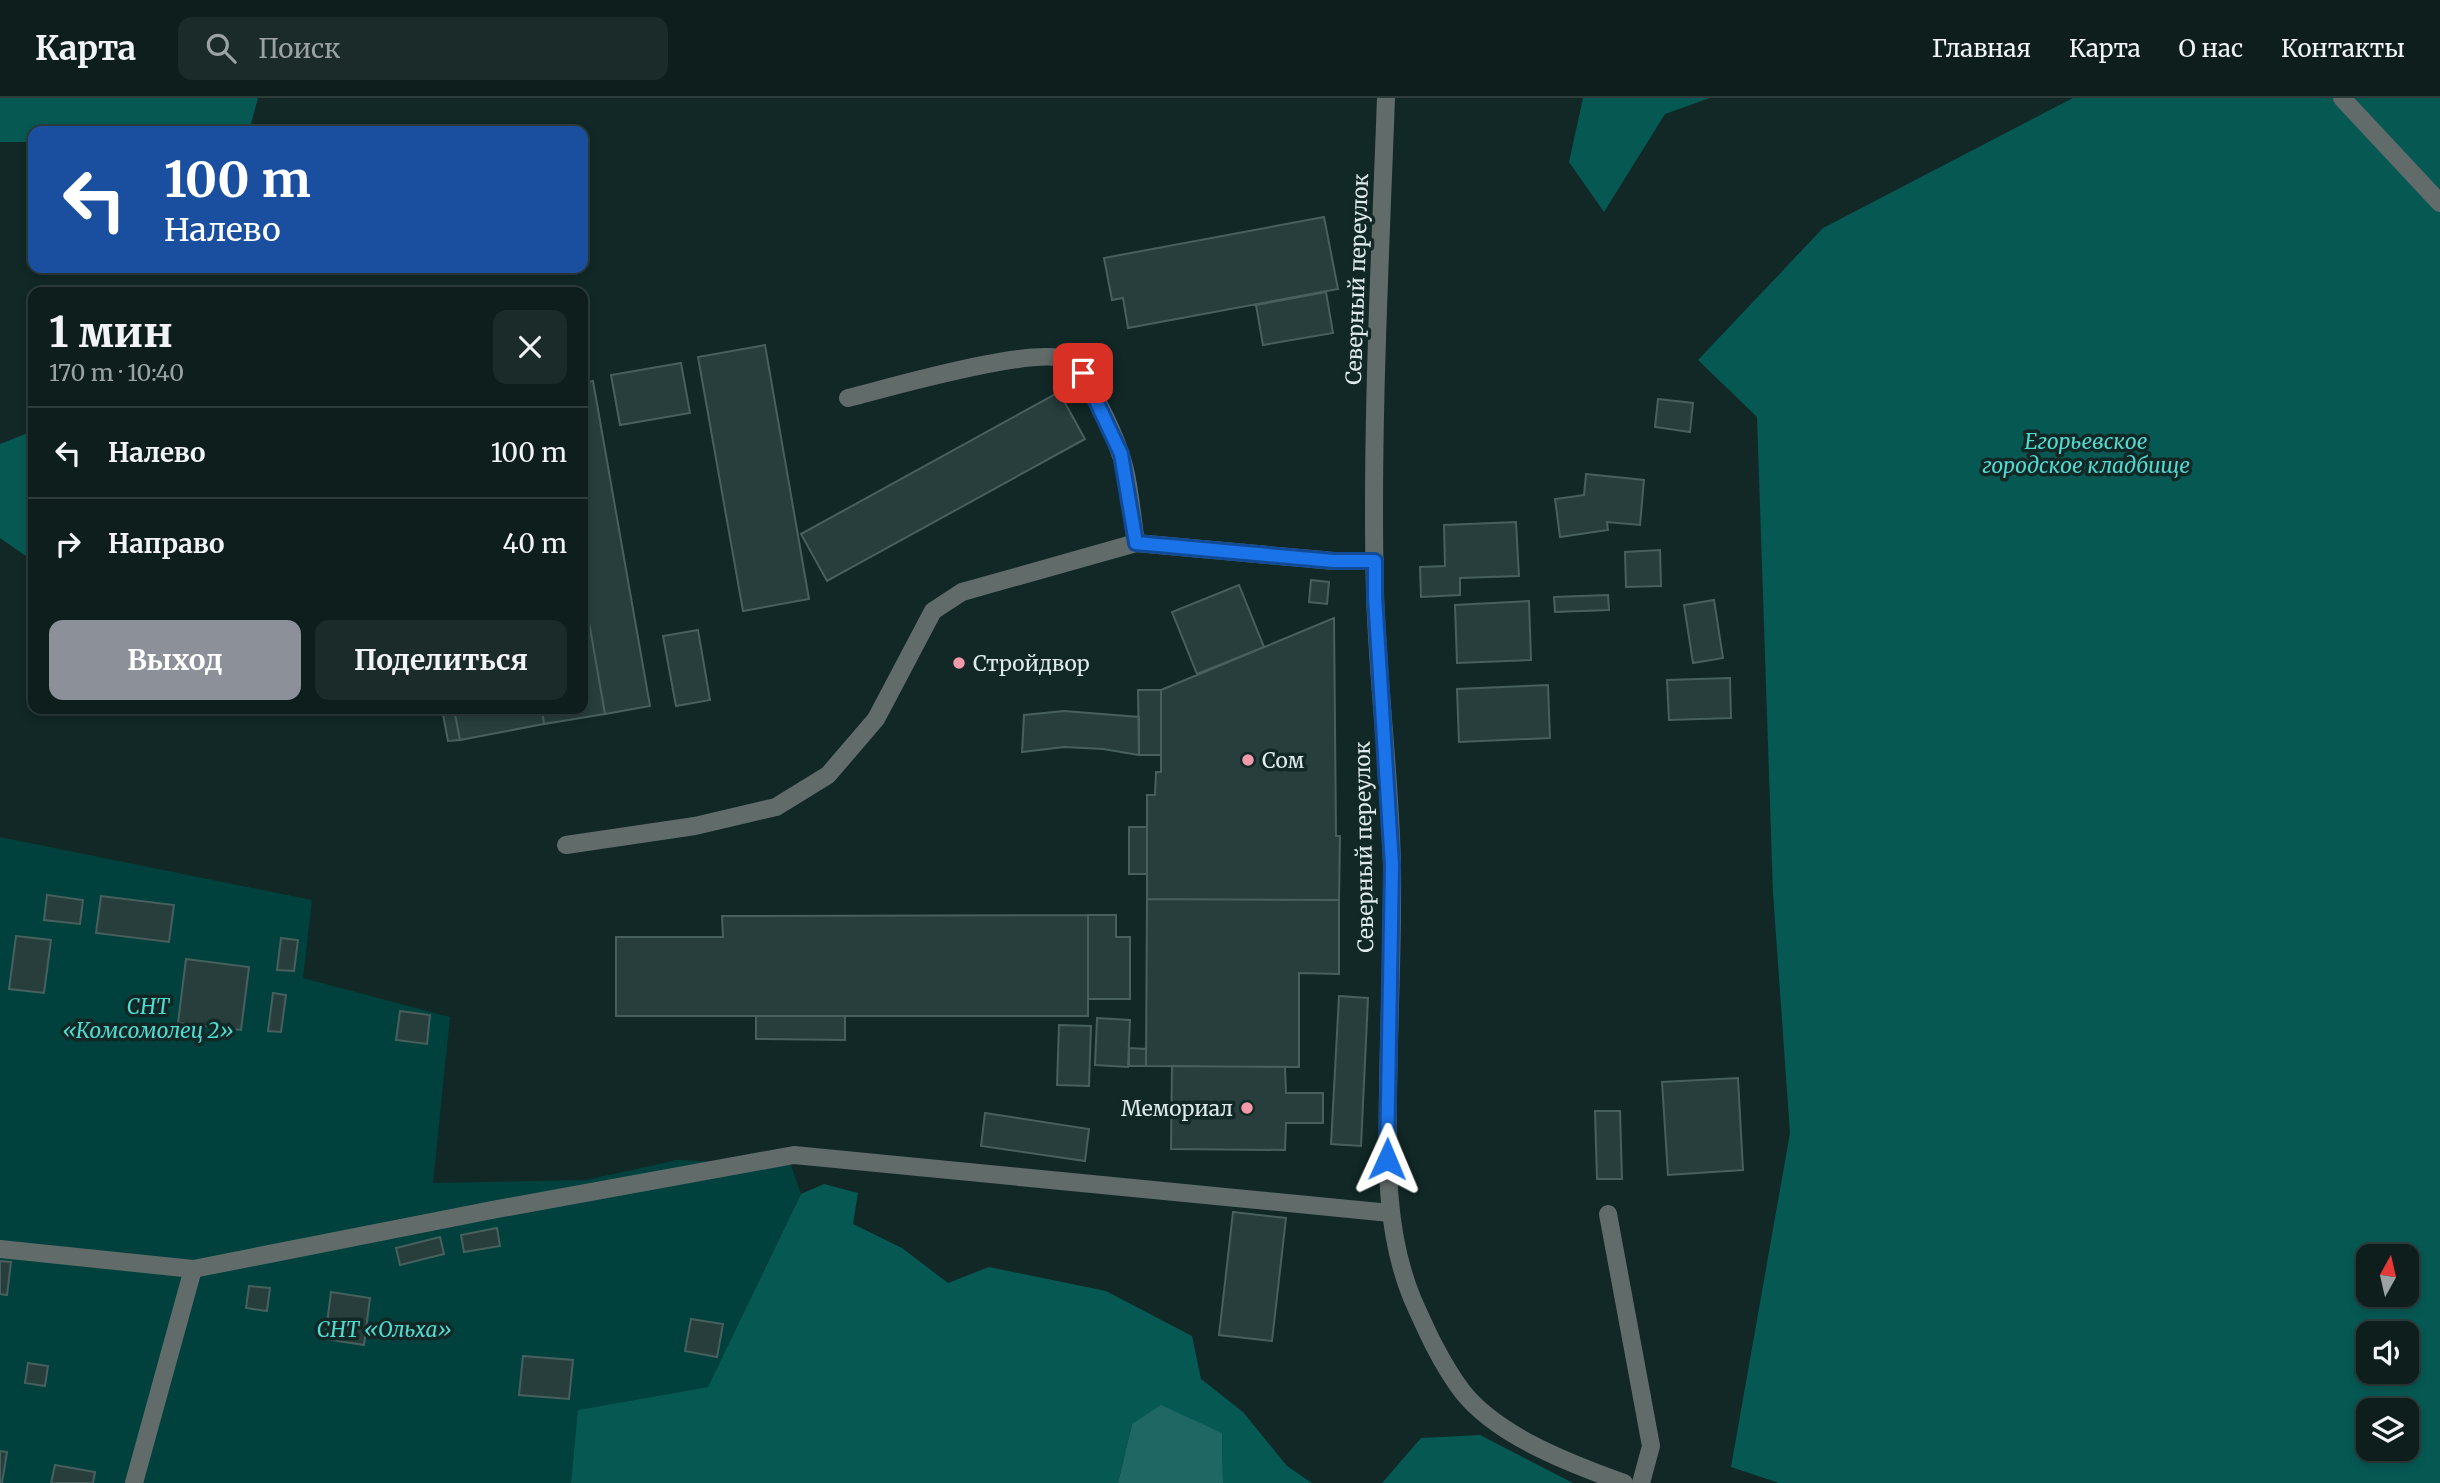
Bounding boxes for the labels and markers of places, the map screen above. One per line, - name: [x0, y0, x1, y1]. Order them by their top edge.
- pin: [1053, 343, 1113, 403]
- place label: Стройдвор: [973, 650, 1090, 677]
- marker: Стройдвор: [951, 655, 967, 671]
- place label: Сом: [1262, 747, 1304, 774]
- marker: Сом: [1240, 752, 1256, 768]
- place label: Мемориал: [1121, 1095, 1233, 1122]
- marker: Мемориал: [1239, 1100, 1255, 1116]

